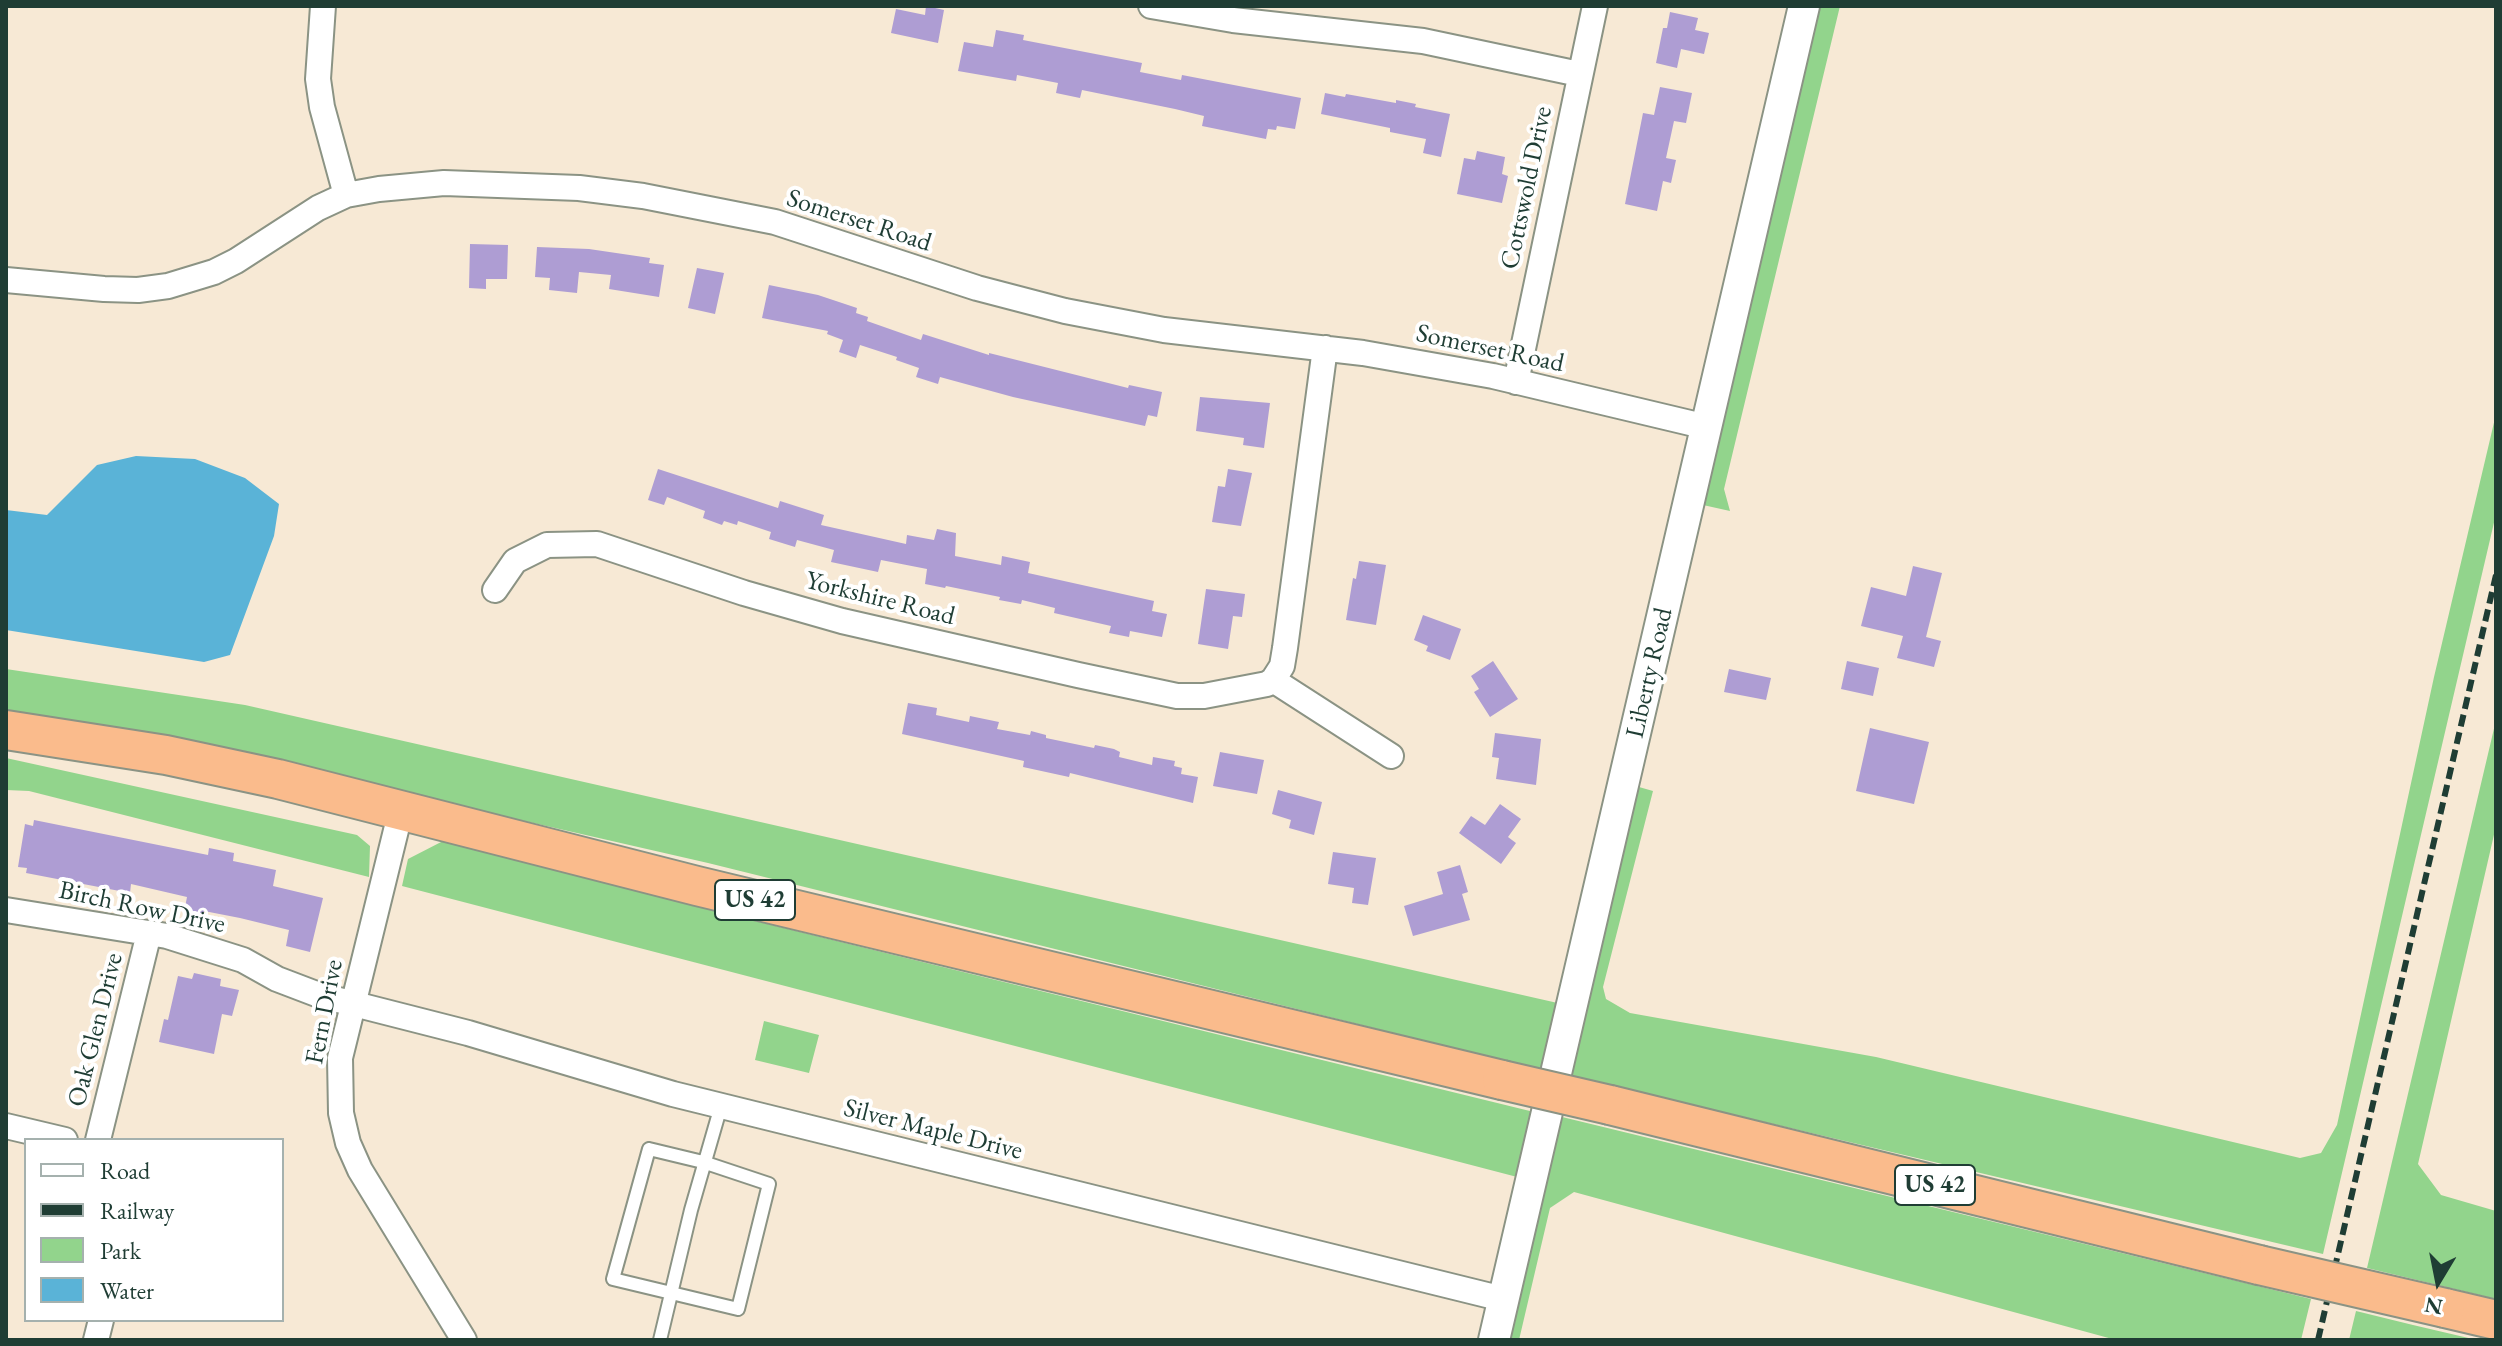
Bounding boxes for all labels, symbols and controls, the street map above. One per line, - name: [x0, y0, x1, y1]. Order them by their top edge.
- street label: Cottswold Drive: [1495, 104, 1559, 272]
- street label: Somerset Road: [783, 183, 935, 259]
- street label: Somerset Road: [1413, 318, 1567, 380]
- street label: Yorkshire Road: [802, 565, 958, 633]
- street label: Liberty Road: [1620, 605, 1680, 741]
- street label: Birch Row Drive: [56, 875, 228, 941]
- road number: US 42: [715, 880, 795, 920]
- street label: Oak Glen Drive: [62, 950, 130, 1110]
- street label: Fern Drive: [300, 957, 350, 1067]
- street label: Silver Maple Drive: [840, 1093, 1026, 1167]
- legend: [24, 1138, 284, 1322]
- text: Road: [100, 1155, 150, 1186]
- road number: US 42: [1895, 1165, 1975, 1205]
- text: Railway: [100, 1195, 174, 1226]
- text: Park: [100, 1235, 141, 1266]
- north arrow: [2398, 1242, 2478, 1322]
- text: Water: [100, 1275, 154, 1306]
- text: N: [2422, 1290, 2445, 1322]

